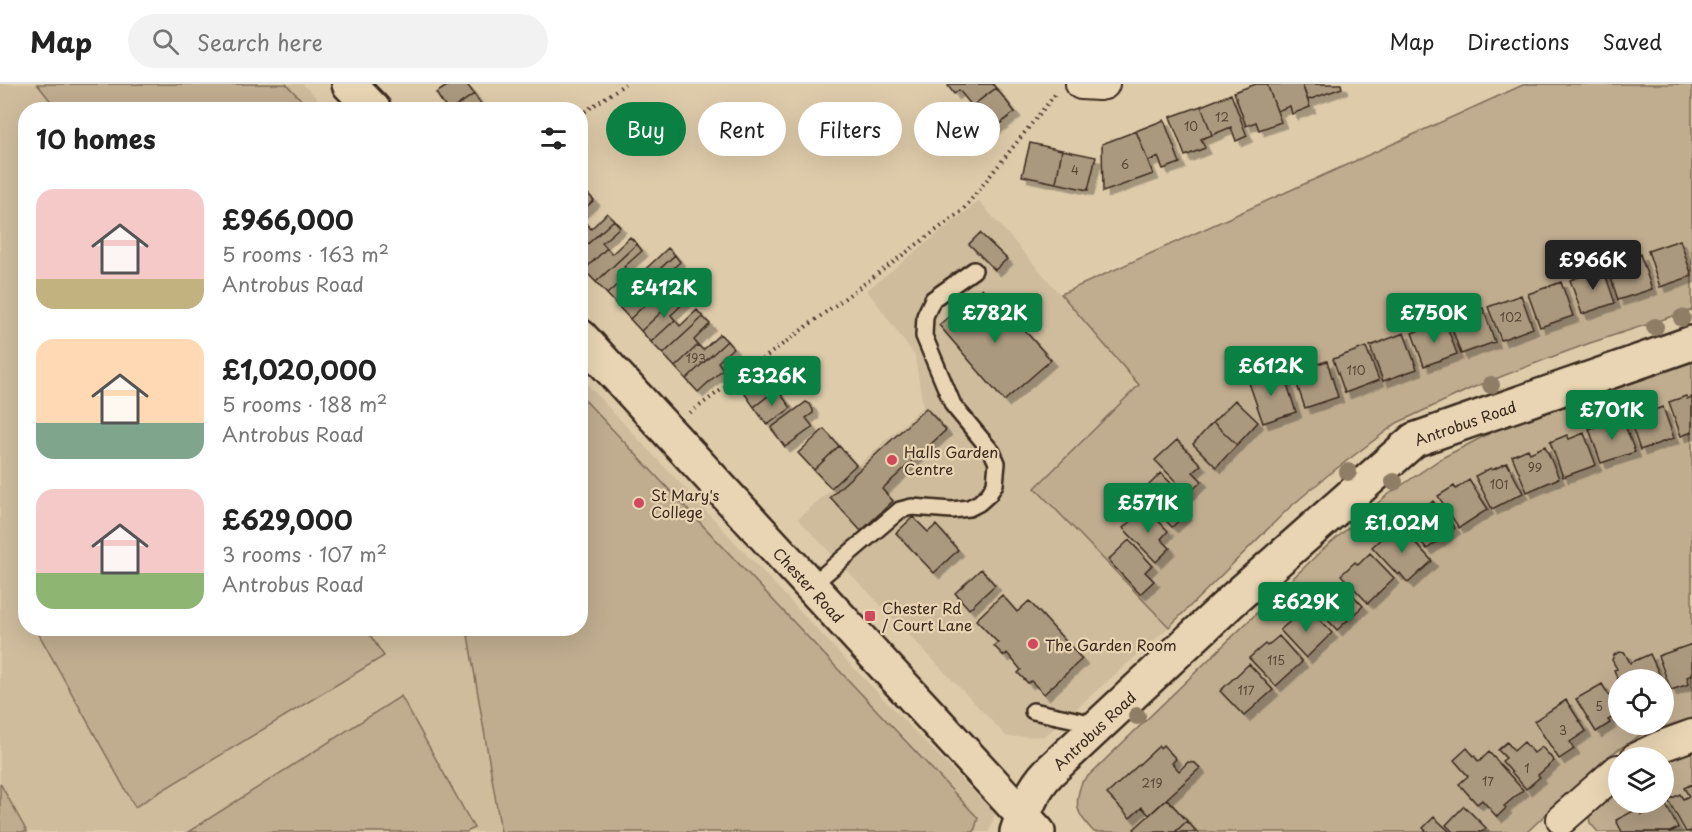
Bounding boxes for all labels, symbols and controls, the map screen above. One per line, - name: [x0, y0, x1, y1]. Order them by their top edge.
- search box: [128, 14, 548, 68]
- text: Map: [30, 20, 92, 63]
- icon: search: [149, 25, 182, 58]
- text: Search here: [197, 25, 323, 58]
- text: Map: [1389, 25, 1434, 57]
- text: Directions: [1467, 25, 1569, 57]
- text: Saved: [1602, 25, 1662, 57]
- chip: Buy: [606, 102, 686, 156]
- chip: Rent: [698, 102, 786, 156]
- chip: Filters: [798, 102, 902, 156]
- chip: New: [914, 102, 1000, 156]
- house number: 12: [1215, 108, 1229, 126]
- house number: 10: [1184, 117, 1198, 135]
- text: 10 homes: [36, 119, 156, 158]
- icon: filters: [537, 122, 570, 155]
- house number: 6: [1121, 155, 1129, 173]
- house number: 4: [1071, 161, 1079, 179]
- text: £966,000: [222, 200, 354, 239]
- icon: home: [84, 213, 156, 285]
- text: 5 rooms · 163 m²: [222, 239, 389, 269]
- pin: £966K: [1551, 240, 1635, 291]
- text: £966K: [1559, 244, 1627, 274]
- pin: £412K: [622, 268, 706, 319]
- text: Antrobus Road: [222, 269, 364, 299]
- text: £412K: [631, 272, 697, 302]
- pin: £782K: [953, 293, 1037, 344]
- pin: £750K: [1392, 293, 1476, 344]
- text: £782K: [962, 297, 1028, 327]
- text: £750K: [1400, 297, 1468, 327]
- house number: 102: [1500, 308, 1522, 326]
- pin: £612K: [1229, 346, 1313, 397]
- house number: 193: [686, 349, 706, 367]
- text: £1,020,000: [222, 350, 377, 389]
- text: £612K: [1239, 350, 1303, 380]
- pin: £326K: [730, 356, 814, 407]
- text: £326K: [738, 360, 806, 390]
- house number: 110: [1347, 361, 1366, 379]
- icon: home: [84, 363, 156, 435]
- text: 5 rooms · 188 m²: [222, 389, 387, 419]
- pin: £701K: [1570, 390, 1654, 441]
- street label: Antrobus Road: [1411, 394, 1519, 451]
- text: £701K: [1580, 394, 1644, 424]
- text: Antrobus Road: [222, 419, 364, 449]
- place label: Halls Garden Centre: [904, 440, 998, 480]
- marker: Halls Garden Centre: [885, 453, 899, 467]
- house number: 99: [1528, 458, 1542, 476]
- house number: 101: [1490, 475, 1508, 493]
- place label: St Mary's College: [651, 483, 720, 523]
- pin: £571K: [1106, 483, 1190, 534]
- text: £571K: [1118, 487, 1178, 517]
- marker: St Mary's College: [632, 496, 646, 510]
- text: £629,000: [222, 500, 353, 539]
- pin: £1.02M: [1353, 503, 1451, 554]
- text: £1.02M: [1365, 507, 1439, 537]
- icon: home: [84, 513, 156, 585]
- text: 3 rooms · 107 m²: [222, 539, 387, 569]
- street label: Chester Road: [768, 541, 850, 627]
- text: Antrobus Road: [222, 569, 364, 599]
- pin: £629K: [1264, 582, 1348, 633]
- text: £629K: [1272, 586, 1340, 616]
- place label: Chester Rd / Court Lane: [882, 596, 972, 636]
- marker: Chester Rd / Court Lane: [863, 609, 877, 623]
- place label: The Garden Room: [1045, 633, 1177, 656]
- marker: The Garden Room: [1026, 637, 1040, 651]
- house number: 115: [1267, 651, 1285, 669]
- map controls: [1608, 669, 1674, 813]
- button: locate: [1608, 669, 1674, 735]
- house number: 117: [1238, 681, 1255, 699]
- street label: Antrobus Road: [1047, 685, 1141, 775]
- house number: 5: [1595, 697, 1603, 715]
- house number: 3: [1559, 721, 1567, 739]
- button: layers: [1608, 747, 1674, 813]
- house number: 1: [1524, 759, 1530, 777]
- house number: 17: [1482, 772, 1494, 790]
- house number: 219: [1142, 774, 1162, 792]

